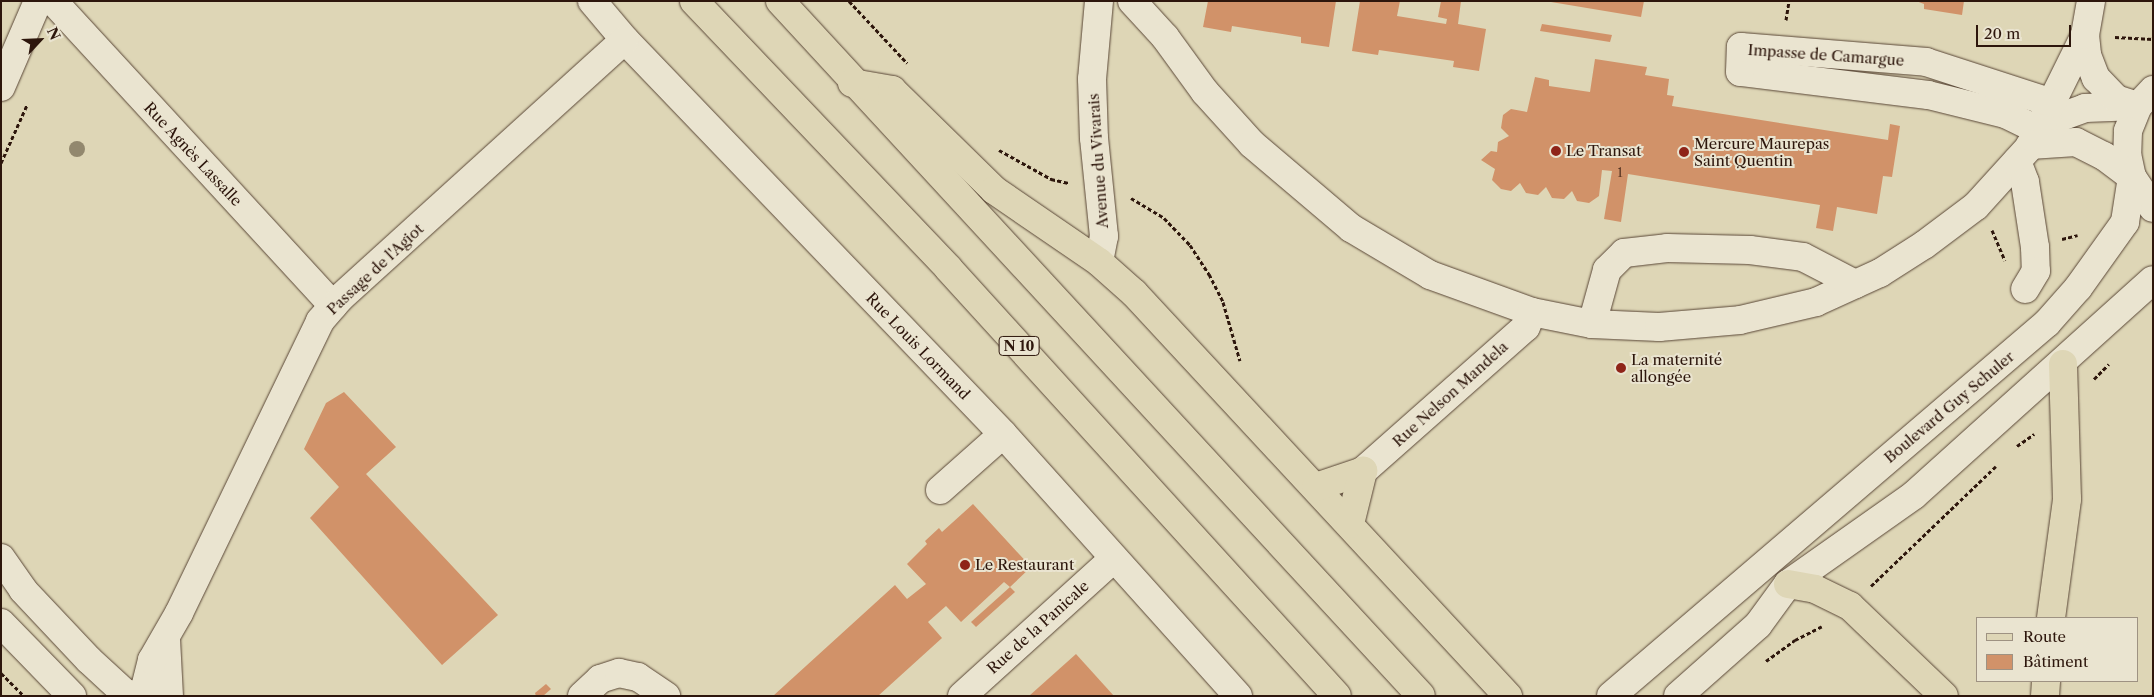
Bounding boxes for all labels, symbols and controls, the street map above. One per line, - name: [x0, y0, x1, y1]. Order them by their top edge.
- north arrow: [15, 15, 65, 65]
- scale bar: [1979, 15, 2074, 47]
- text: N: [43, 24, 64, 43]
- text: 20 m: [1984, 24, 2020, 43]
- street label: Impasse de Camargue: [1747, 41, 1905, 69]
- street label: Avenue du Vivarais: [1084, 93, 1112, 229]
- street label: Rue Agnès Lassalle: [140, 98, 246, 210]
- place label: Mercure Maurepas Saint Quentin: [1694, 134, 1829, 169]
- place label: Le Transat: [1566, 142, 1642, 160]
- marker: Le Transat: [1550, 145, 1562, 157]
- marker: Mercure Maurepas Saint Quentin: [1678, 146, 1690, 158]
- house number: 1: [1617, 166, 1623, 180]
- street label: Passage de l'Agiot: [323, 220, 427, 318]
- street label: Rue Louis Lormand: [862, 289, 974, 403]
- road number: N 10: [998, 334, 1040, 358]
- street label: Rue Nelson Mandela: [1389, 338, 1511, 450]
- street label: Boulevard Guy Schuler: [1880, 347, 2018, 467]
- place label: La maternité allongée: [1631, 350, 1722, 385]
- marker: La maternité allongée: [1615, 362, 1627, 374]
- place label: Le Restaurant: [975, 556, 1074, 574]
- marker: Le Restaurant: [959, 559, 971, 571]
- street label: Rue de la Panicale: [983, 577, 1093, 677]
- legend: [1976, 617, 2139, 682]
- text: Route: [2023, 627, 2066, 646]
- text: Bâtiment: [2023, 652, 2088, 671]

